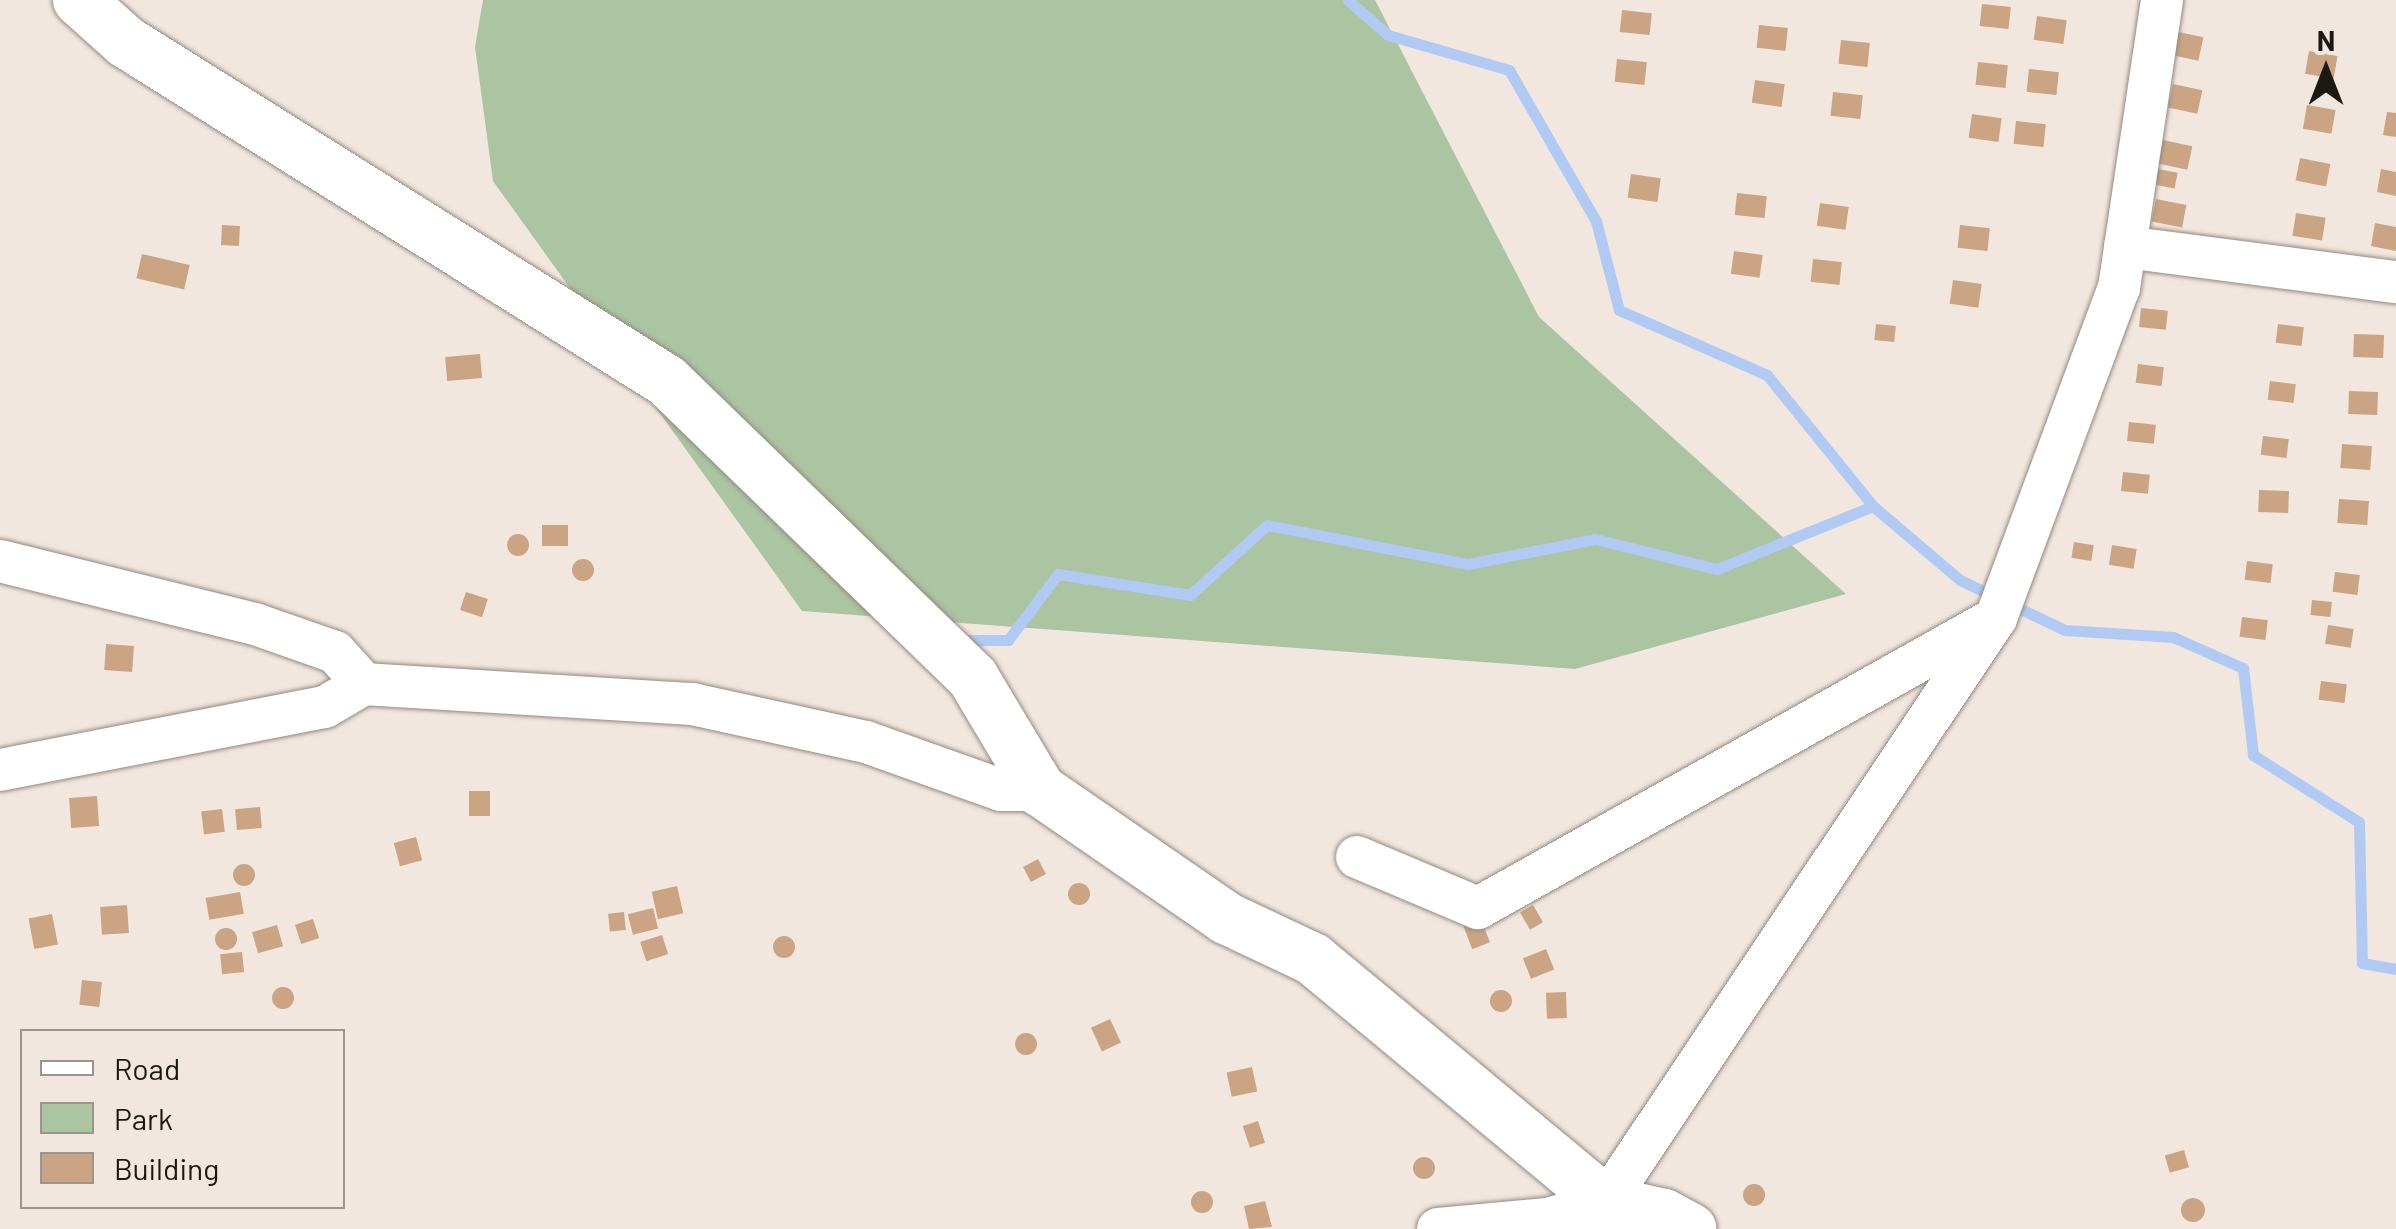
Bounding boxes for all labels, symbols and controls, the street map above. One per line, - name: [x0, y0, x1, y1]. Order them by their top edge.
- north arrow: [2276, 20, 2376, 120]
- text: N: [2317, 23, 2335, 57]
- legend: [20, 1029, 345, 1209]
- text: Road: [114, 1050, 180, 1086]
- text: Park: [114, 1100, 173, 1136]
- text: Building: [114, 1150, 219, 1186]

